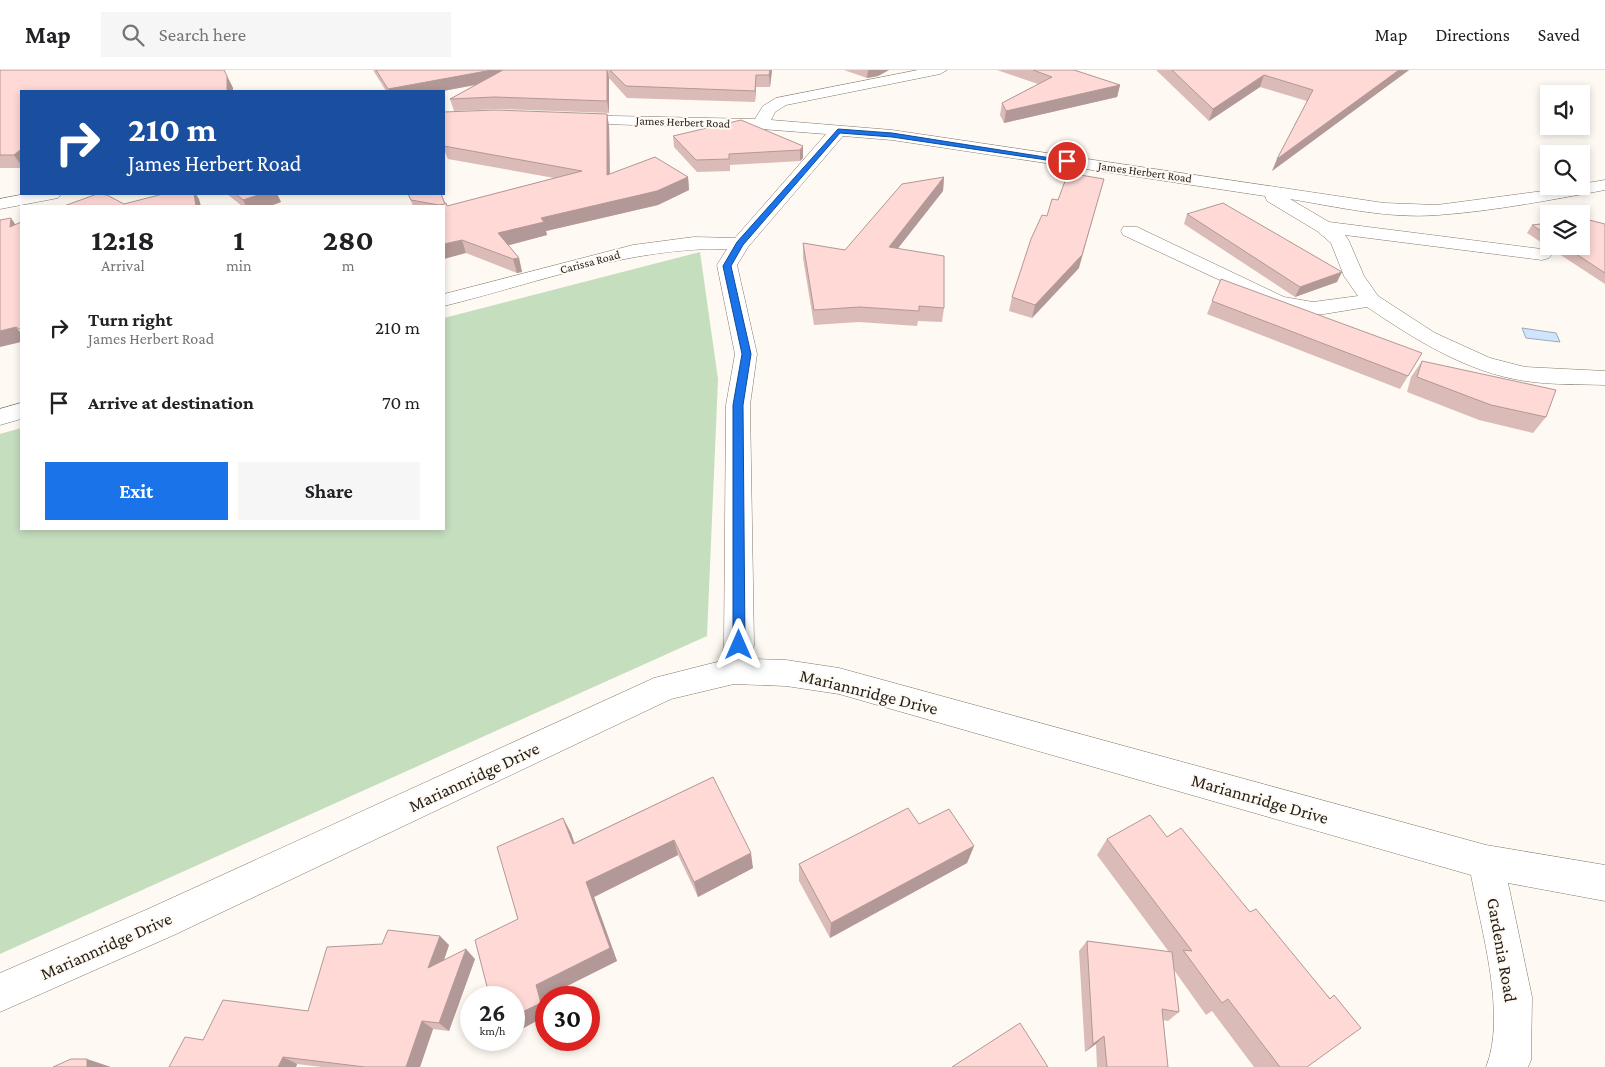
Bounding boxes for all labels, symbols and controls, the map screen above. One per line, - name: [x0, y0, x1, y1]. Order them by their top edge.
- search box: [101, 12, 451, 57]
- text: Map: [25, 21, 71, 48]
- icon: search: [119, 21, 147, 49]
- text: Search here: [159, 24, 246, 45]
- text: Map: [1375, 25, 1407, 45]
- text: Directions: [1435, 25, 1510, 45]
- text: Saved: [1538, 25, 1580, 45]
- map controls: [1540, 85, 1590, 255]
- button: sound: [1540, 85, 1590, 135]
- icon: right: [45, 110, 110, 175]
- text: 210 m: [128, 110, 217, 149]
- street label: James Herbert Road: [634, 113, 731, 131]
- pin: [1046, 140, 1088, 182]
- button: search: [1540, 145, 1590, 195]
- icon: arrive: [1053, 147, 1081, 175]
- text: James Herbert Road: [128, 151, 301, 176]
- street label: James Herbert Road: [1096, 158, 1193, 186]
- button: layers: [1540, 205, 1590, 255]
- text: 12:18: [91, 223, 155, 256]
- text: 1: [233, 223, 244, 256]
- text: 280: [323, 223, 374, 256]
- street label: Carissa Road: [558, 247, 622, 277]
- text: Arrival: [101, 257, 145, 274]
- text: min: [226, 257, 252, 274]
- text: m: [342, 257, 355, 274]
- text: Turn right: [88, 309, 173, 330]
- icon: right: [45, 314, 73, 342]
- text: 210 m: [375, 317, 420, 338]
- text: James Herbert Road: [88, 330, 214, 347]
- icon: arrive: [45, 389, 73, 417]
- text: Arrive at destination: [88, 392, 254, 413]
- text: 70 m: [382, 392, 420, 413]
- button: Exit: [45, 462, 228, 520]
- button: Share: [238, 462, 420, 520]
- position arrow: [712, 618, 764, 670]
- street label: Mariannridge Drive: [798, 665, 940, 719]
- street label: Mariannridge Drive: [406, 738, 543, 816]
- street label: Mariannridge Drive: [1189, 770, 1331, 828]
- street label: Gardenia Road: [1483, 896, 1521, 1004]
- street label: Mariannridge Drive: [37, 908, 175, 984]
- speed limit sign: 30: [535, 986, 600, 1051]
- text: 26: [479, 999, 506, 1026]
- text: km/h: [480, 1024, 505, 1038]

